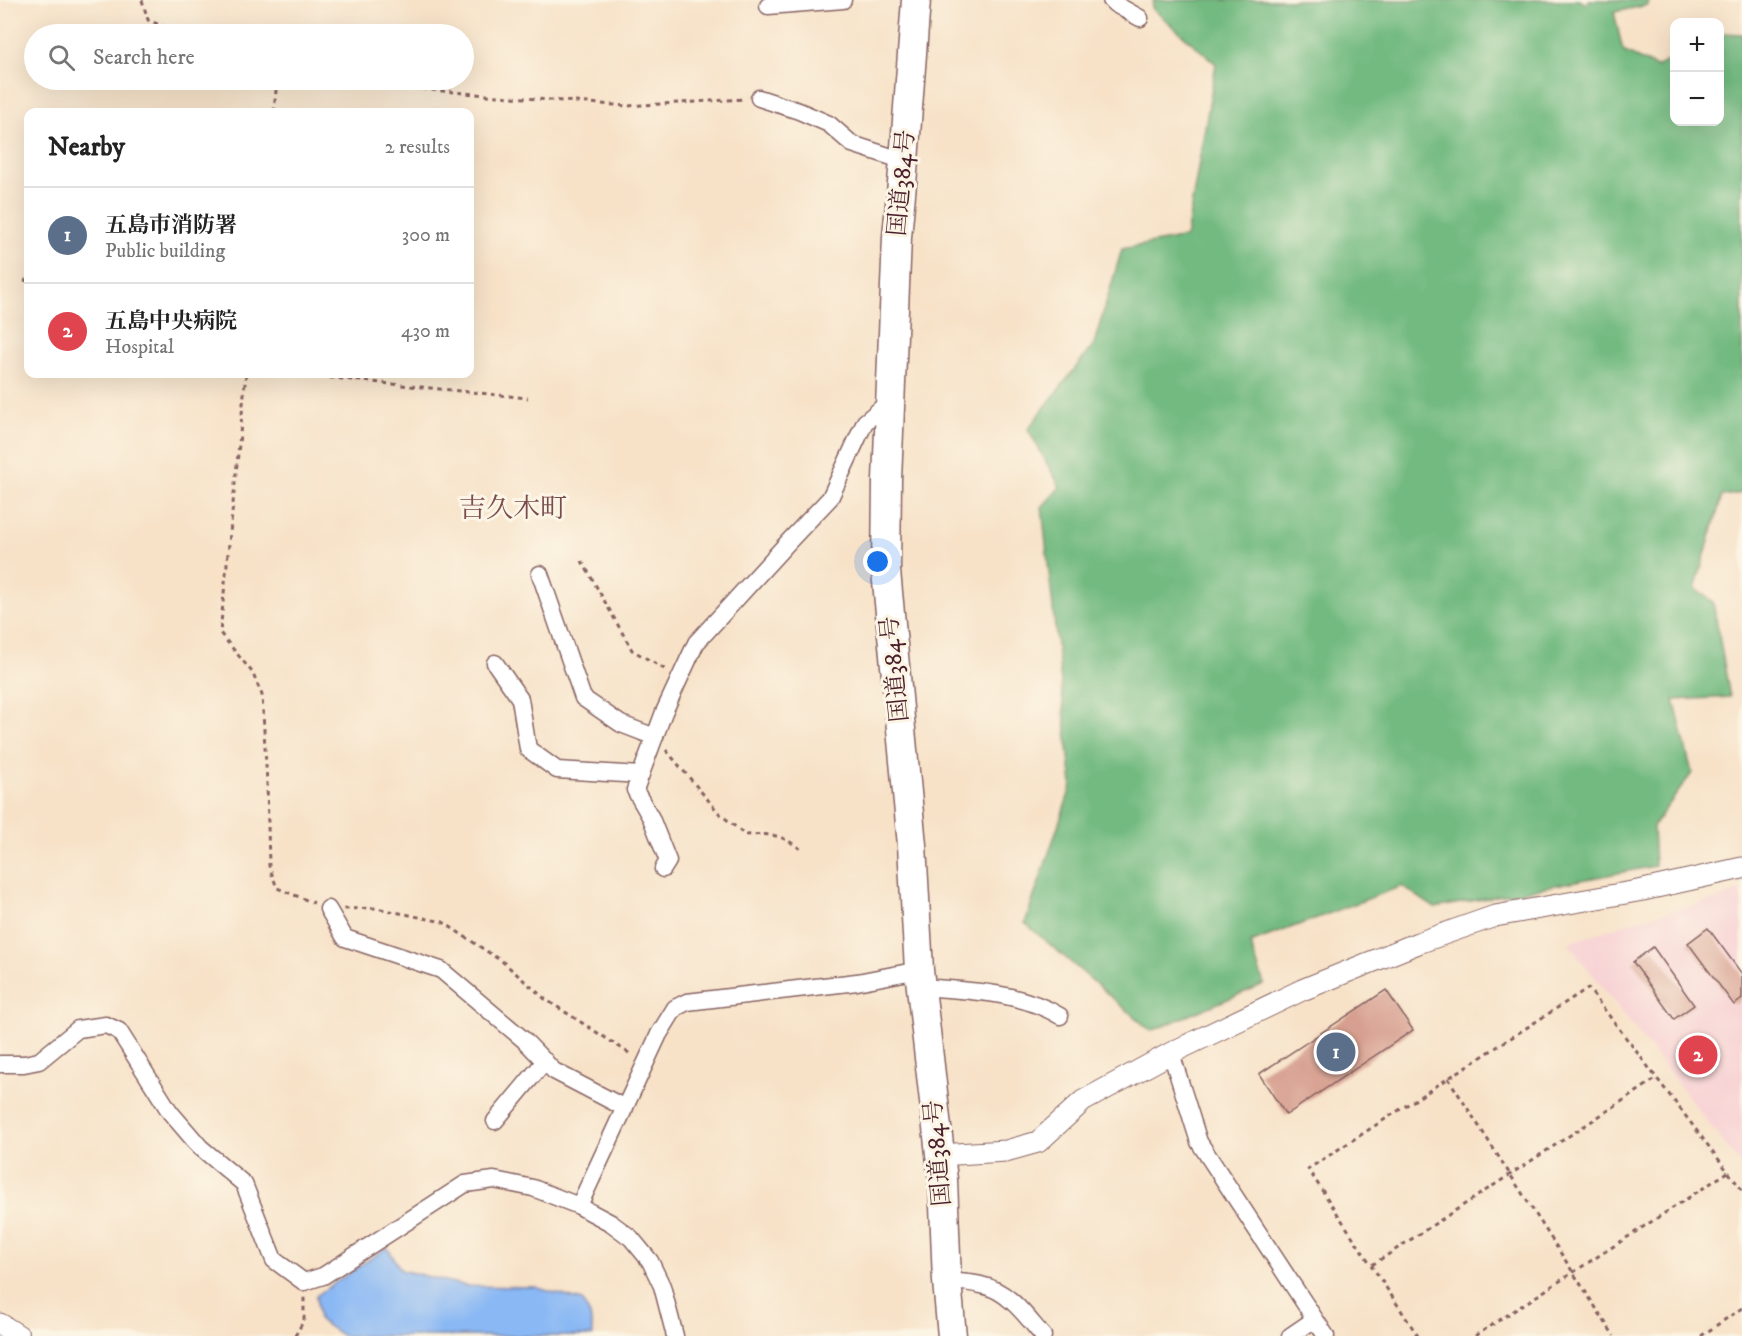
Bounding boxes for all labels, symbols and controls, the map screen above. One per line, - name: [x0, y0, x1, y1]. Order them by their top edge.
- map controls: [1670, 18, 1724, 126]
- button: +: [1670, 18, 1724, 72]
- search box: [24, 24, 474, 90]
- icon: search: [45, 41, 78, 74]
- text: Search here: [93, 44, 195, 71]
- button: −: [1670, 72, 1724, 126]
- street label: 国道384号: [882, 129, 922, 237]
- text: Nearby: [48, 131, 125, 164]
- text: 2 results: [385, 135, 450, 160]
- text: 五島市消防署: [105, 212, 237, 239]
- text: 1: [64, 223, 71, 248]
- text: 300 m: [402, 223, 450, 248]
- text: Public building: [105, 239, 225, 264]
- text: 五島中央病院: [105, 308, 237, 335]
- text: 2: [63, 319, 72, 344]
- text: 430 m: [401, 319, 450, 344]
- text: Hospital: [105, 335, 174, 360]
- district label: 吉久木町: [459, 492, 567, 526]
- your location: [863, 547, 892, 576]
- street label: 国道384号: [875, 614, 915, 724]
- pin: 1: [1316, 1030, 1356, 1074]
- pin: 2: [1678, 1032, 1718, 1078]
- street label: 国道384号: [918, 1099, 958, 1207]

